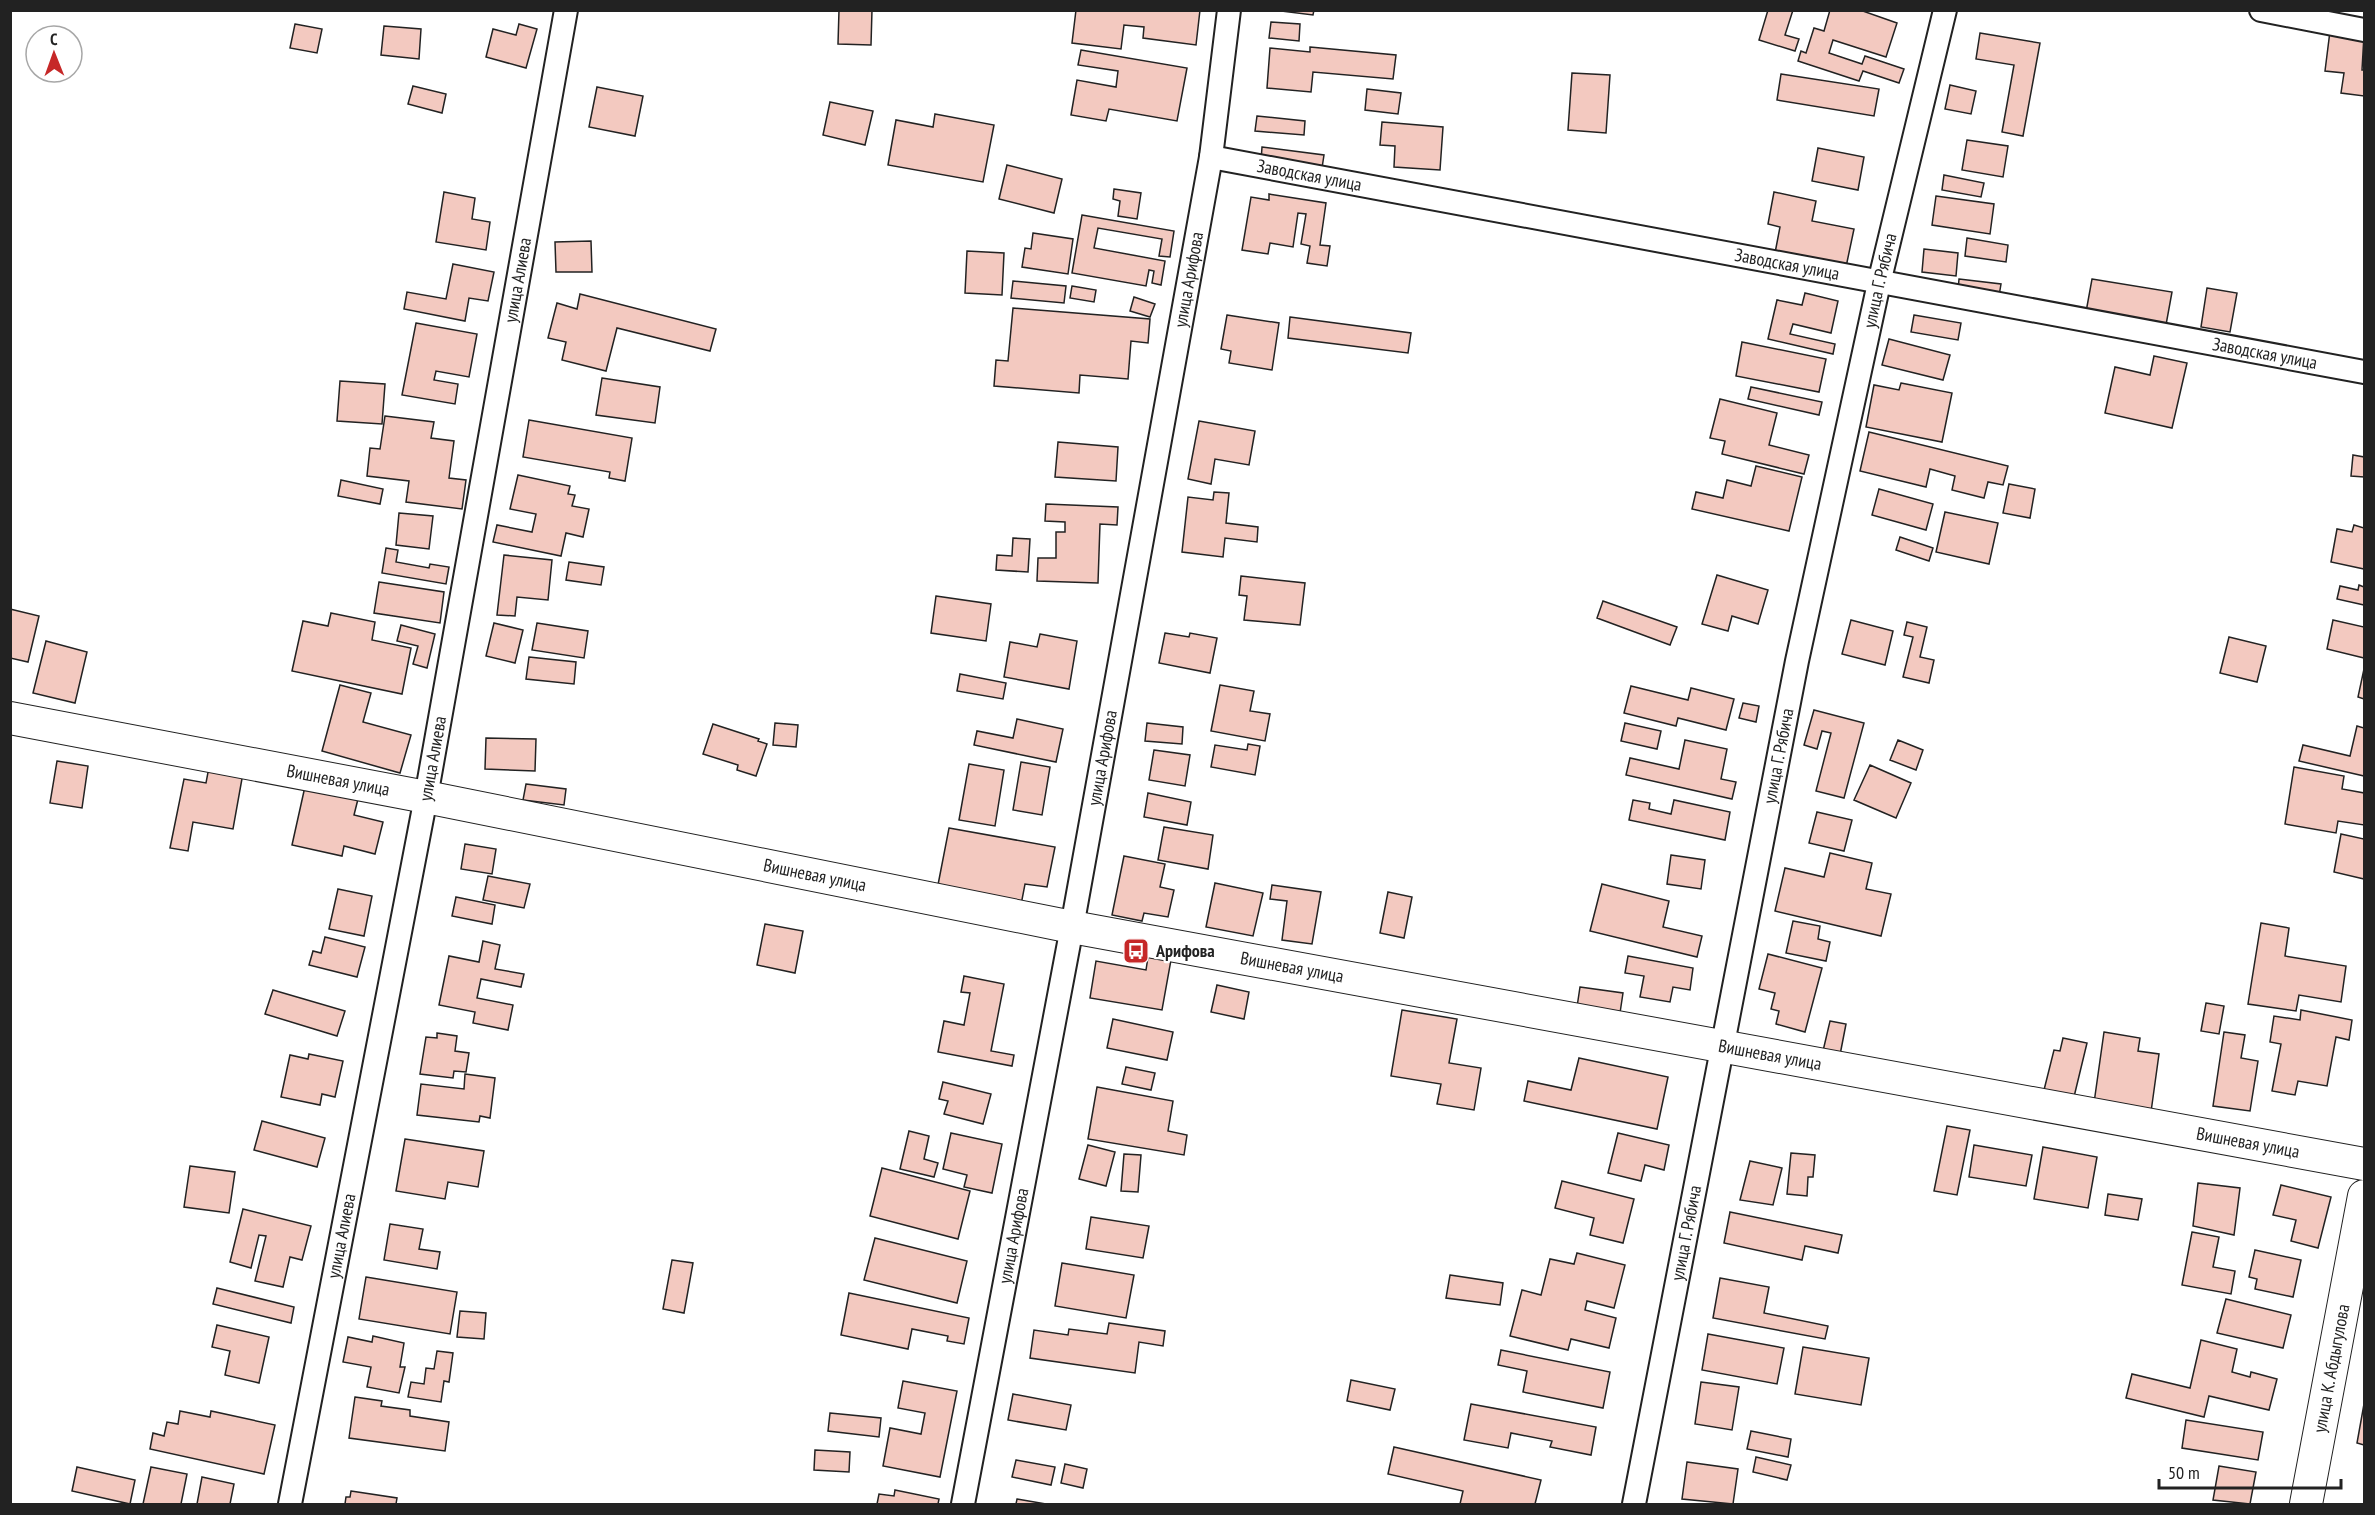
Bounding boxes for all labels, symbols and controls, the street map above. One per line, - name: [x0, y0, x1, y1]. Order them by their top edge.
- north arrow: [24, 24, 84, 84]
- text: С: [50, 29, 58, 49]
- street label: Заводская улица: [1255, 154, 1364, 196]
- street label: улица Арифова: [1168, 230, 1208, 329]
- street label: улица Г. Рябича: [1858, 231, 1902, 330]
- street label: улица Алиева: [499, 236, 536, 324]
- street label: Заводская улица: [1733, 243, 1841, 285]
- street label: Заводская улица: [2211, 332, 2319, 374]
- street label: улица Г. Рябича: [1758, 706, 1799, 805]
- street label: улица Арифова: [1082, 708, 1122, 807]
- street label: улица Алиева: [413, 714, 451, 803]
- street label: Вишневая улица: [285, 759, 392, 801]
- street label: Вишневая улица: [761, 853, 868, 896]
- bus stop icon: Арифова: [1121, 936, 1151, 966]
- place label: Арифова: [1155, 939, 1215, 962]
- street label: Вишневая улица: [1239, 946, 1345, 988]
- street label: Вишневая улица: [1717, 1034, 1824, 1075]
- street label: Вишневая улица: [2195, 1121, 2302, 1163]
- street label: улица Г. Рябича: [1665, 1183, 1706, 1283]
- street label: улица Арифова: [993, 1186, 1033, 1285]
- street label: улица Алиева: [322, 1192, 360, 1280]
- street label: улица К. Абдыгулова: [2308, 1302, 2354, 1434]
- scale bar: [2159, 1452, 2340, 1490]
- text: 50 m: [2168, 1461, 2200, 1484]

